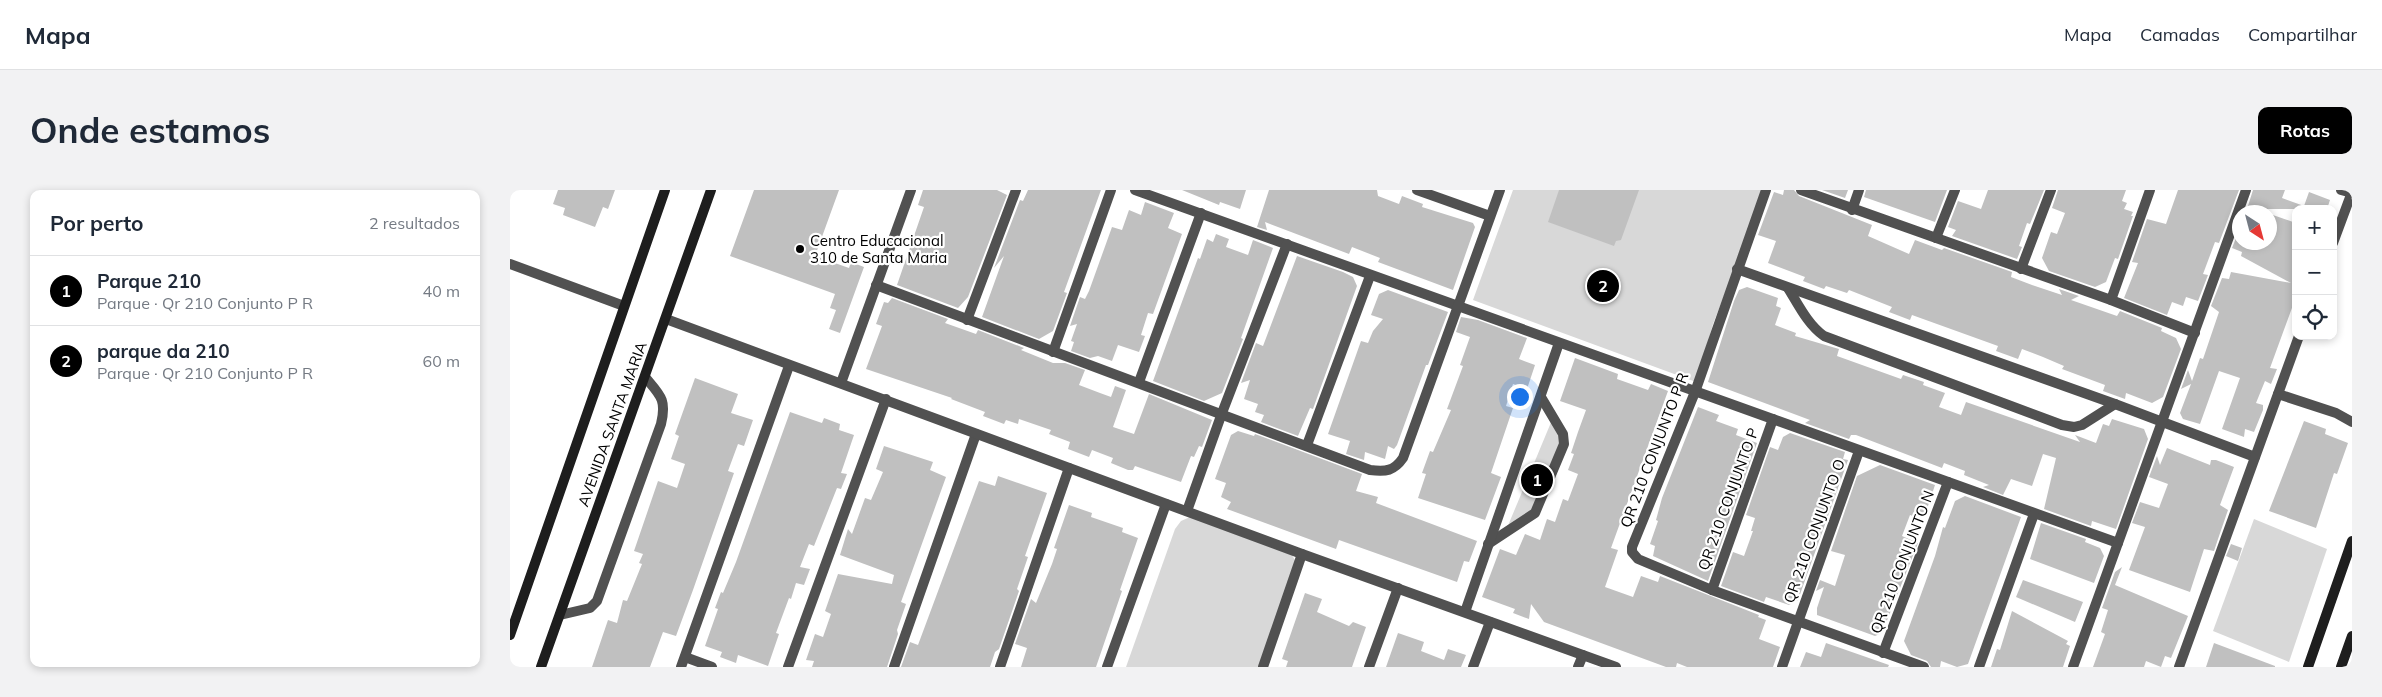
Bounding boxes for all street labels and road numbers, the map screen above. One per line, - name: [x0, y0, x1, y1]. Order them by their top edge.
- street label: AVENIDA SANTA MARIA: [573, 339, 651, 509]
- street label: QR 210 CONJUNTO P R: [1616, 370, 1692, 530]
- street label: QR 210 CONJUNTO P: [1693, 425, 1763, 573]
- street label: QR 210 CONJUNTO O: [1779, 456, 1849, 606]
- street label: QR 210 CONJUNTO N: [1866, 488, 1938, 636]

